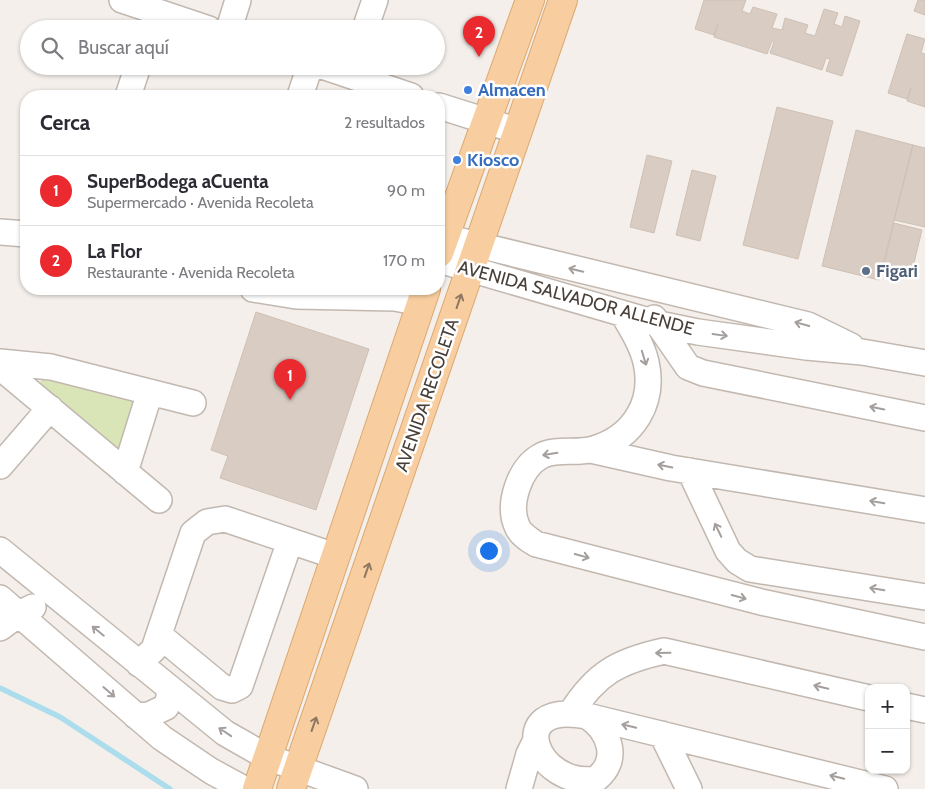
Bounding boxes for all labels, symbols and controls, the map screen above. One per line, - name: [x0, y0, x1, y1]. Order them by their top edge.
- pin: 2: [463, 16, 495, 57]
- search box: [20, 20, 445, 75]
- icon: search: [38, 34, 66, 62]
- text: Buscar aquí: [78, 36, 169, 59]
- place label: Almacen: [478, 79, 546, 101]
- marker: Almacen: [462, 84, 474, 96]
- text: Cerca: [40, 110, 90, 135]
- text: 2 resultados: [344, 113, 425, 132]
- place label: Kiosco: [467, 149, 519, 171]
- marker: Kiosco: [451, 154, 463, 166]
- text: SuperBodega aCuenta: [87, 170, 269, 193]
- text: 1: [53, 181, 59, 200]
- text: 90 m: [387, 181, 425, 200]
- text: Supermercado · Avenida Recoleta: [87, 193, 314, 212]
- text: La Flor: [87, 240, 142, 263]
- text: 2: [52, 251, 60, 270]
- text: 170 m: [383, 251, 425, 270]
- street label: AVENIDA SALVADOR ALLENDE: [456, 256, 696, 340]
- place label: Figari: [876, 260, 918, 282]
- text: Restaurante · Avenida Recoleta: [87, 263, 295, 282]
- one-way arrow: [569, 265, 585, 274]
- marker: Figari: [860, 265, 872, 277]
- one-way arrow: [455, 293, 465, 309]
- street label: AVENIDA RECOLETA: [390, 316, 464, 474]
- one-way arrow: [795, 318, 811, 328]
- one-way arrow: [712, 330, 728, 340]
- one-way arrow: [640, 349, 650, 365]
- pin: 1: [274, 359, 306, 400]
- one-way arrow: [870, 403, 886, 413]
- one-way arrow: [542, 450, 558, 460]
- one-way arrow: [657, 461, 673, 470]
- one-way arrow: [869, 497, 885, 507]
- one-way arrow: [713, 523, 722, 538]
- your location: [476, 538, 502, 564]
- one-way arrow: [573, 551, 589, 561]
- one-way arrow: [363, 563, 372, 578]
- one-way arrow: [869, 584, 885, 594]
- one-way arrow: [730, 592, 746, 602]
- one-way arrow: [92, 626, 105, 637]
- one-way arrow: [655, 649, 671, 658]
- one-way arrow: [814, 682, 830, 691]
- map controls: [865, 684, 910, 774]
- button: +: [865, 684, 910, 729]
- one-way arrow: [102, 686, 115, 697]
- one-way arrow: [310, 717, 319, 732]
- one-way arrow: [621, 721, 637, 730]
- one-way arrow: [218, 727, 232, 738]
- button: −: [865, 729, 910, 774]
- one-way arrow: [830, 772, 846, 781]

